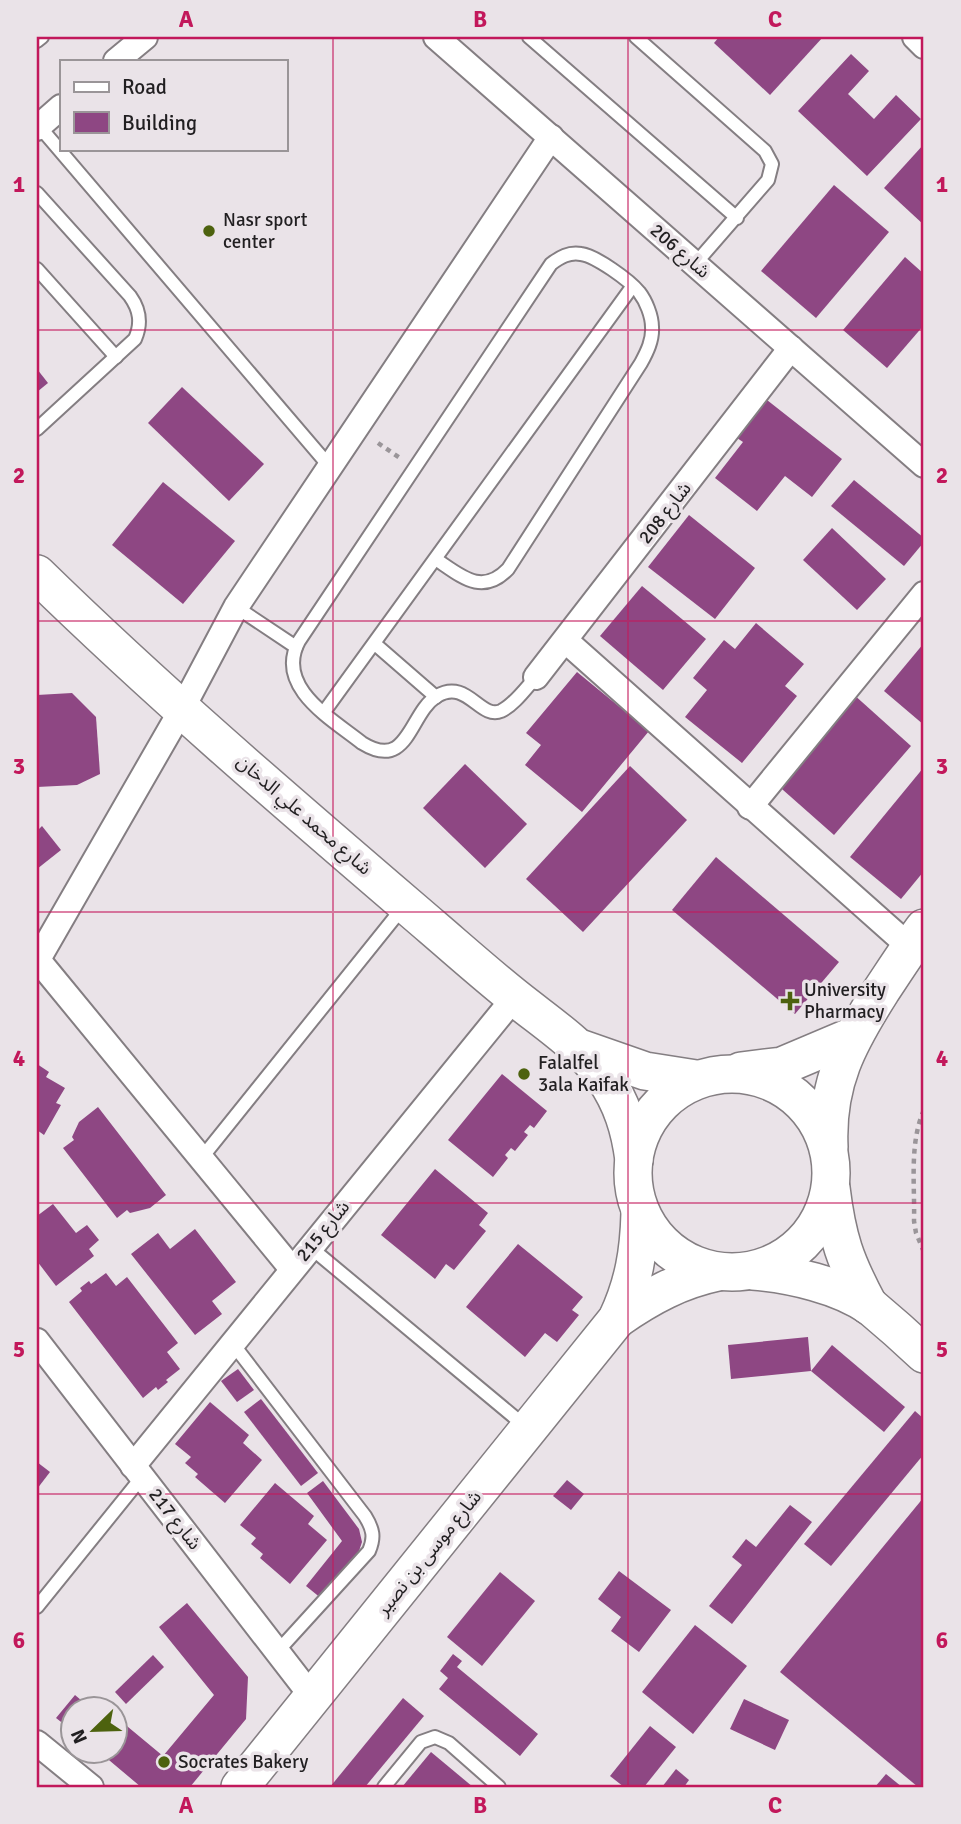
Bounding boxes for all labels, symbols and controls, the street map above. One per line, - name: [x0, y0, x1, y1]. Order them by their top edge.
- text: A: [179, 5, 194, 34]
- text: B: [473, 5, 487, 34]
- text: C: [768, 5, 782, 34]
- legend: [60, 60, 287, 150]
- text: Road: [122, 74, 167, 100]
- text: Building: [122, 110, 197, 136]
- text: 1: [13, 170, 25, 199]
- text: 1: [936, 170, 948, 199]
- place label: Nasr sport center: [223, 208, 308, 254]
- street label: شارع 206: [644, 218, 715, 284]
- marker: Nasr sport center: [201, 223, 217, 239]
- text: 2: [13, 461, 25, 490]
- text: 2: [936, 461, 948, 490]
- street label: شارع 208: [633, 477, 697, 549]
- street label: شارع محمد علي الدخان: [230, 750, 377, 882]
- text: 3: [13, 752, 25, 781]
- text: 3: [936, 752, 948, 781]
- place label: University Pharmacy: [804, 978, 886, 1024]
- marker: University Pharmacy: [782, 993, 798, 1009]
- text: 4: [13, 1044, 25, 1073]
- text: 4: [936, 1044, 948, 1073]
- place label: Falalfel 3ala Kaifak: [538, 1051, 629, 1097]
- marker: Falalfel 3ala Kaifak: [516, 1066, 532, 1082]
- street label: شارع 215: [291, 1195, 356, 1267]
- text: 5: [13, 1335, 25, 1364]
- text: 5: [936, 1335, 948, 1364]
- street label: شارع 217: [143, 1483, 207, 1555]
- street label: شارع موسى بن نصير: [371, 1486, 488, 1622]
- text: 6: [13, 1626, 25, 1655]
- text: 6: [936, 1626, 948, 1655]
- north arrow: [60, 1694, 130, 1764]
- text: N: [66, 1725, 93, 1747]
- place label: Socrates Bakery: [178, 1750, 308, 1774]
- marker: Socrates Bakery: [156, 1754, 172, 1770]
- text: A: [179, 1791, 194, 1820]
- text: B: [473, 1791, 487, 1820]
- text: C: [768, 1791, 782, 1820]

